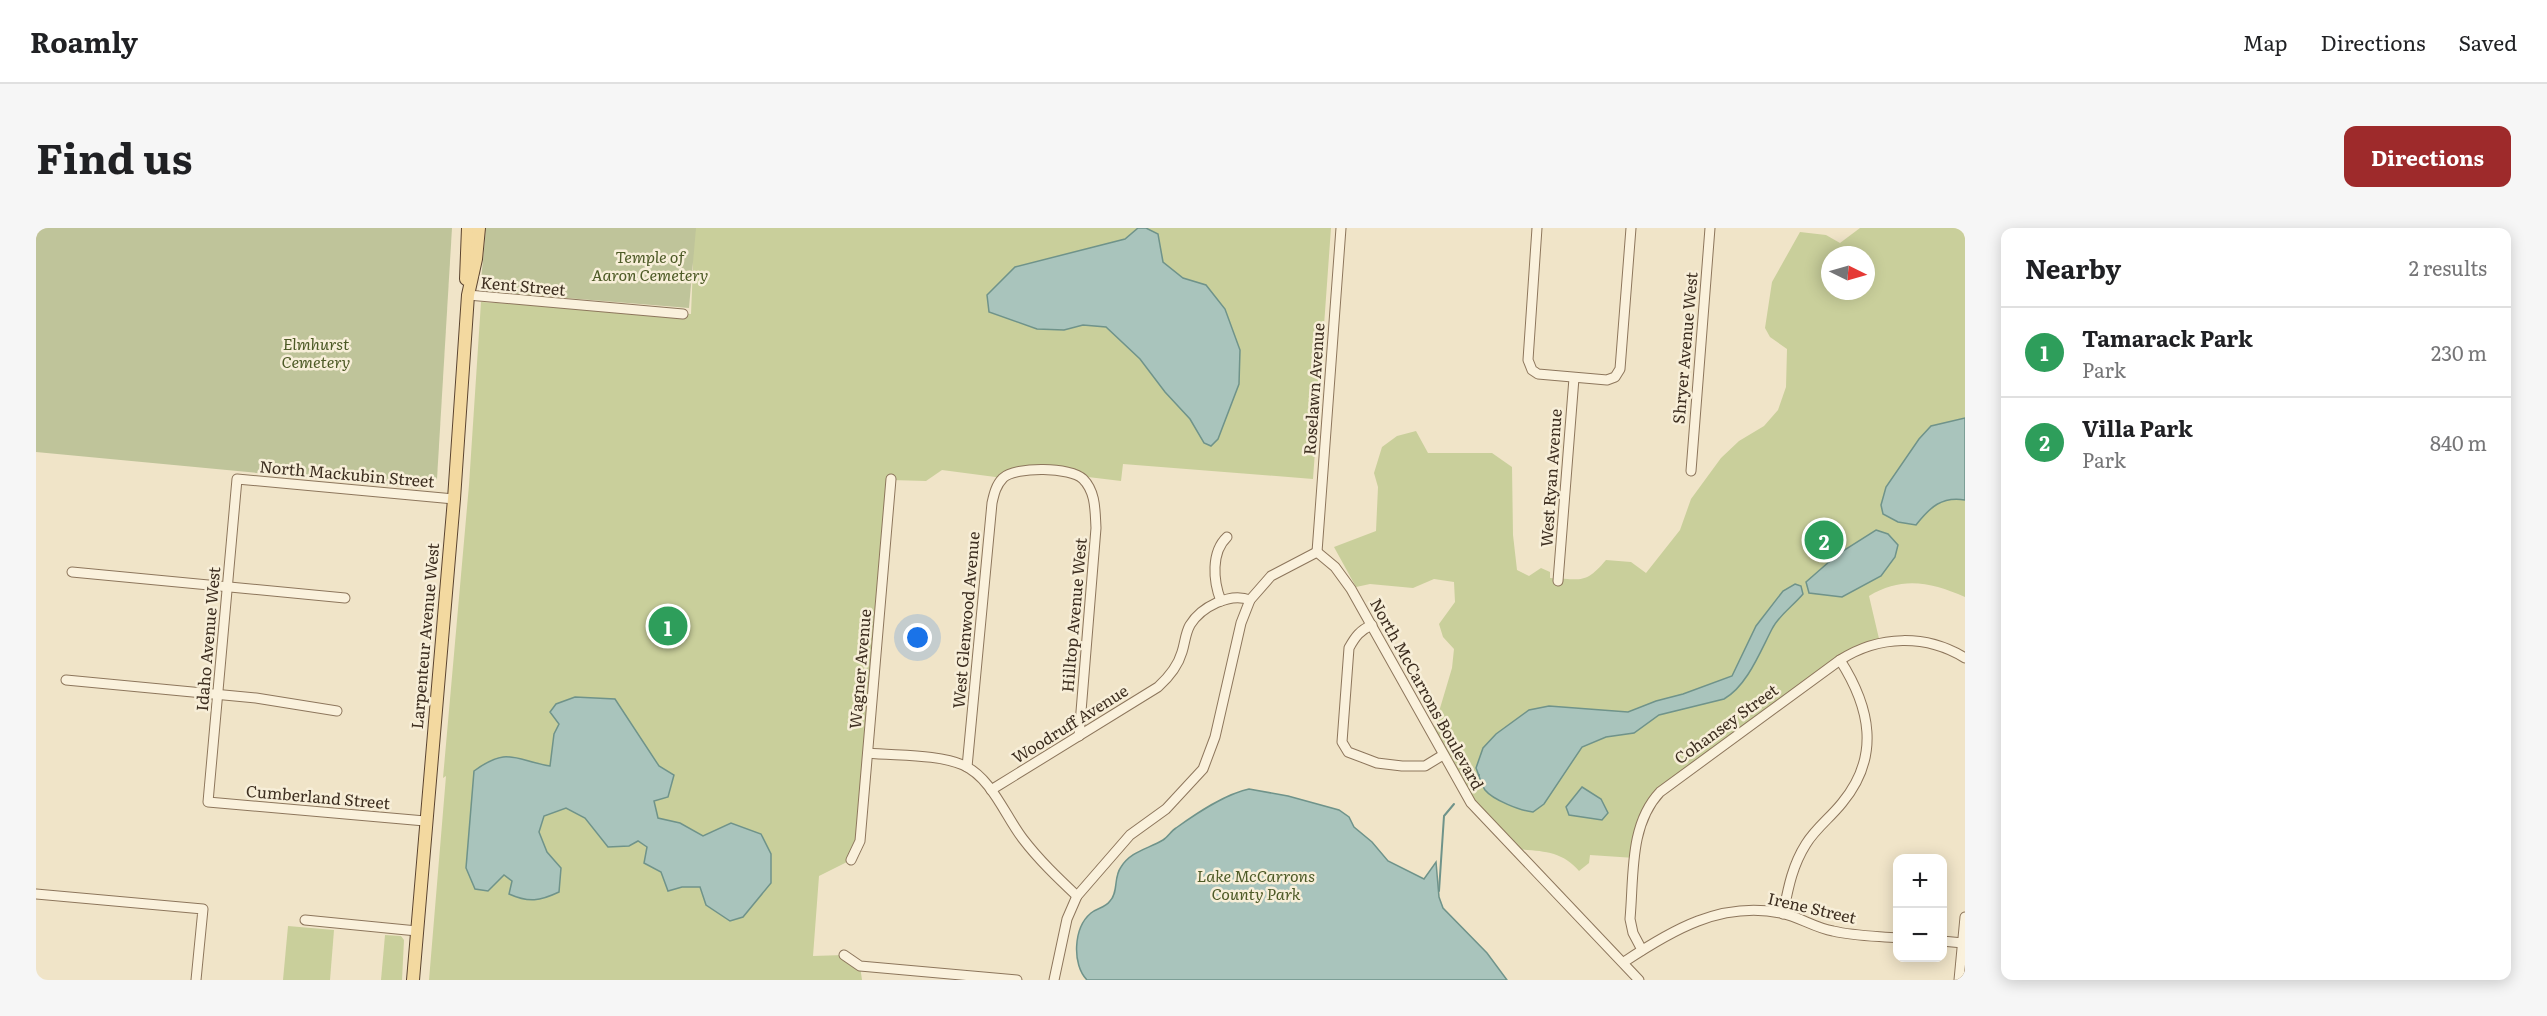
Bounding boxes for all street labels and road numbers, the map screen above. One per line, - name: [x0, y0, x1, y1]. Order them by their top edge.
- street label: Kent Street: [479, 269, 567, 301]
- street label: Shryer Avenue West: [1665, 270, 1703, 425]
- street label: Roselawn Avenue: [1296, 322, 1330, 456]
- street label: West Ryan Avenue: [1533, 408, 1567, 548]
- street label: North Mackubin Street: [259, 453, 436, 493]
- street label: West Glenwood Avenue: [945, 530, 985, 709]
- street label: Hilltop Avenue West: [1054, 536, 1092, 693]
- street label: Larpenteur Avenue West: [404, 541, 444, 730]
- street label: Idaho Avenue West: [189, 565, 225, 712]
- street label: North McCarrons Boulevard: [1365, 593, 1491, 794]
- street label: Wagner Avenue: [842, 608, 876, 730]
- street label: Cohansey Street: [1668, 677, 1783, 769]
- street label: Woodruff Avenue: [1007, 678, 1132, 769]
- street label: Cumberland Street: [245, 778, 392, 814]
- street label: Irene Street: [1766, 885, 1859, 929]

